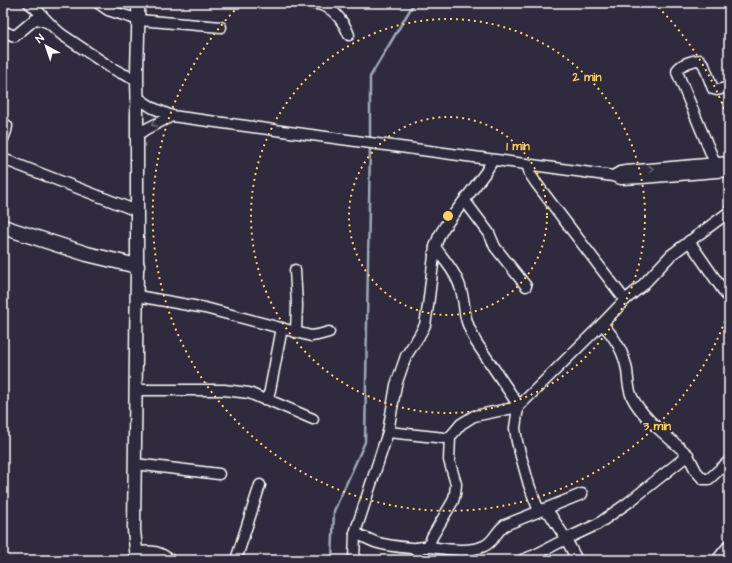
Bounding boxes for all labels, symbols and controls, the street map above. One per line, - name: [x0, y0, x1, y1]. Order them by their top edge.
- north arrow: [26, 26, 66, 66]
- text: N: [32, 31, 47, 47]
- text: 2 min: [572, 69, 601, 86]
- one-way arrow: [151, 120, 159, 127]
- text: 1 min: [506, 138, 530, 155]
- one-way arrow: [648, 165, 654, 174]
- centre of rings: [441, 209, 455, 223]
- text: 3 min: [642, 418, 671, 435]

